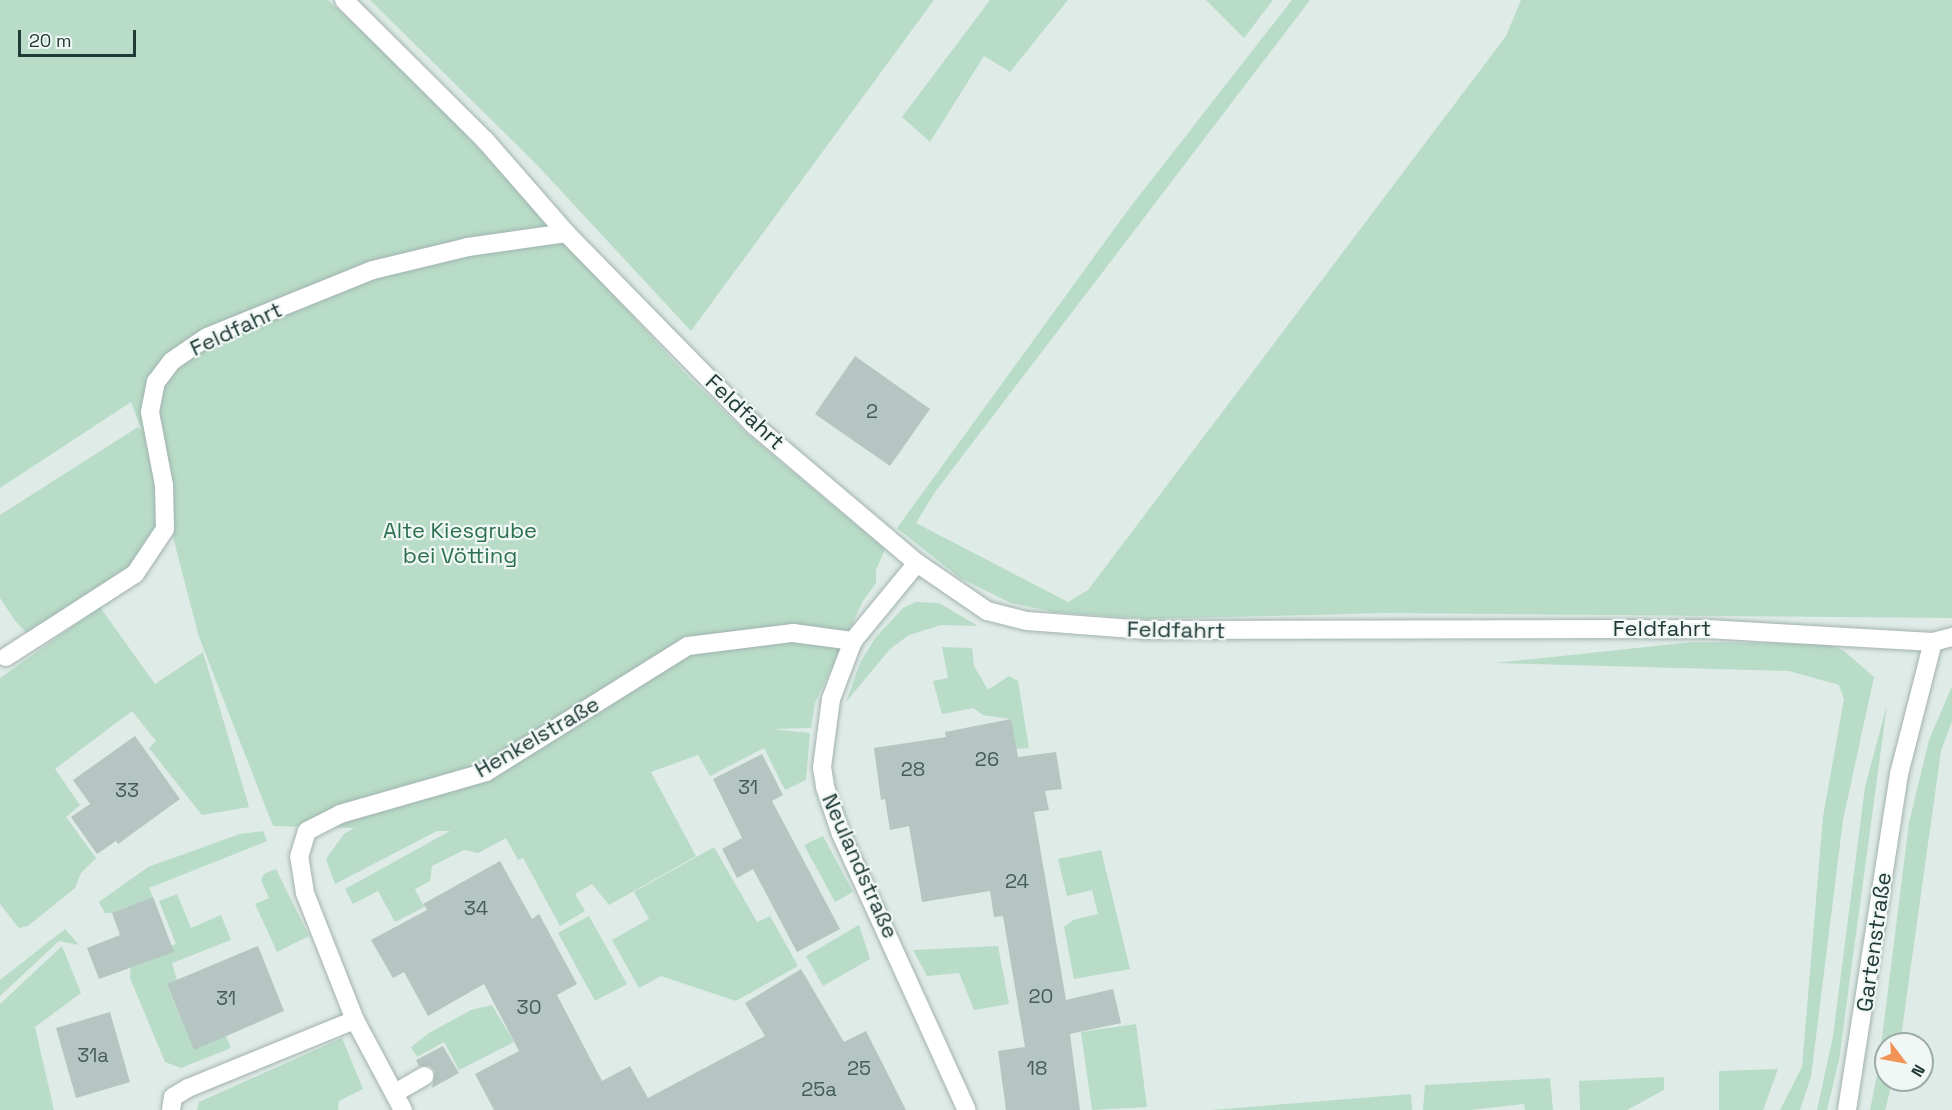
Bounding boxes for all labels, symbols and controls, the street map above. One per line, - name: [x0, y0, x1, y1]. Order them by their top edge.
- scale bar: [21, 18, 140, 56]
- text: 20 m: [29, 29, 72, 52]
- street label: Feldfahrt: [186, 296, 286, 362]
- street label: Feldfahrt: [700, 369, 790, 455]
- house number: 2: [866, 399, 878, 423]
- park label: Alte Kiesgrube bei Vötting: [383, 517, 537, 568]
- street label: Feldfahrt: [1127, 616, 1225, 644]
- street label: Feldfahrt: [1613, 616, 1711, 642]
- street label: Henkelstraße: [470, 691, 604, 783]
- house number: 26: [975, 747, 999, 771]
- house number: 28: [901, 757, 925, 781]
- house number: 31: [738, 775, 758, 799]
- house number: 33: [115, 778, 139, 802]
- street label: Neulandstraße: [816, 790, 904, 942]
- house number: 24: [1005, 869, 1029, 893]
- street label: Gartenstraße: [1851, 871, 1897, 1013]
- house number: 34: [464, 896, 488, 920]
- house number: 20: [1029, 984, 1053, 1008]
- house number: 31: [216, 986, 236, 1010]
- house number: 30: [517, 995, 541, 1019]
- north arrow: [1874, 1032, 1934, 1092]
- house number: 31a: [77, 1043, 109, 1067]
- house number: 25: [847, 1056, 871, 1080]
- house number: 18: [1027, 1056, 1047, 1080]
- text: N: [1906, 1061, 1930, 1081]
- house number: 25a: [801, 1077, 837, 1101]

